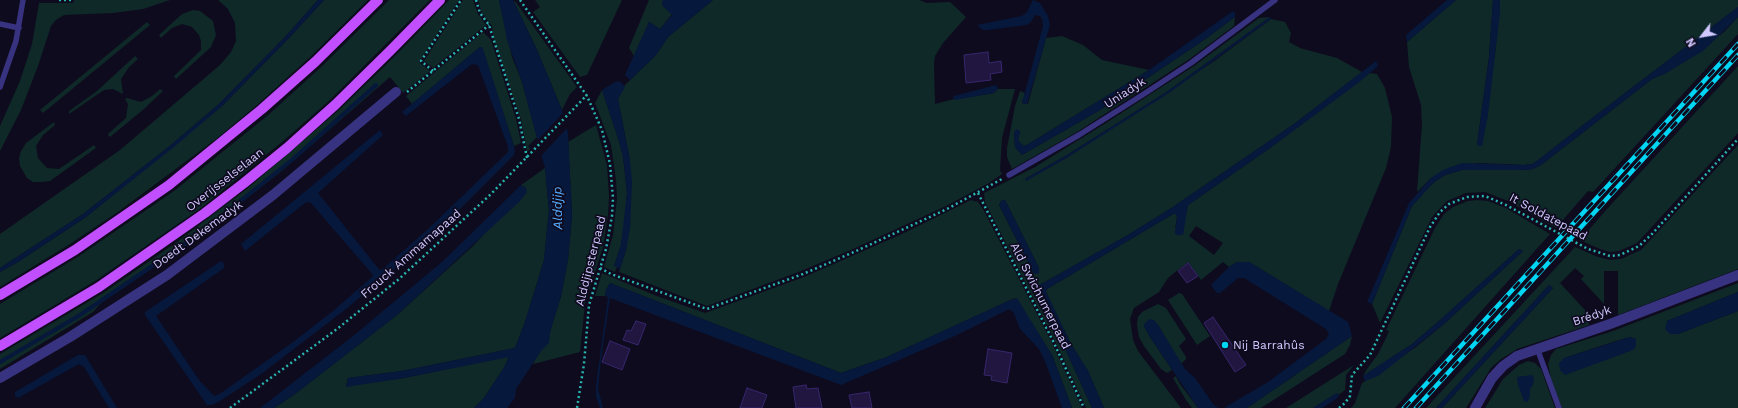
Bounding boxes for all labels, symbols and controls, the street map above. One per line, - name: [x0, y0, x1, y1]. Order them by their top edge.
- north arrow: [1682, 16, 1722, 56]
- text: N: [1684, 36, 1699, 49]
- street label: Uniadyk: [1102, 74, 1148, 112]
- street label: Overijsselselaan: [183, 145, 267, 215]
- water label: Alddjip: [550, 186, 566, 230]
- street label: It Soldatepaad: [1507, 190, 1589, 244]
- street label: Doedt Dekemadyk: [150, 198, 246, 272]
- street label: Frouck Ammamapaad: [358, 207, 464, 301]
- street label: Alddjipsterpaad: [573, 214, 609, 308]
- street label: Ald Swichumerpaad: [1007, 240, 1073, 352]
- street label: Brédyk: [1571, 303, 1613, 329]
- place label: Nij Barrahûs: [1233, 338, 1304, 352]
- marker: Nij Barrahûs: [1220, 340, 1230, 350]

